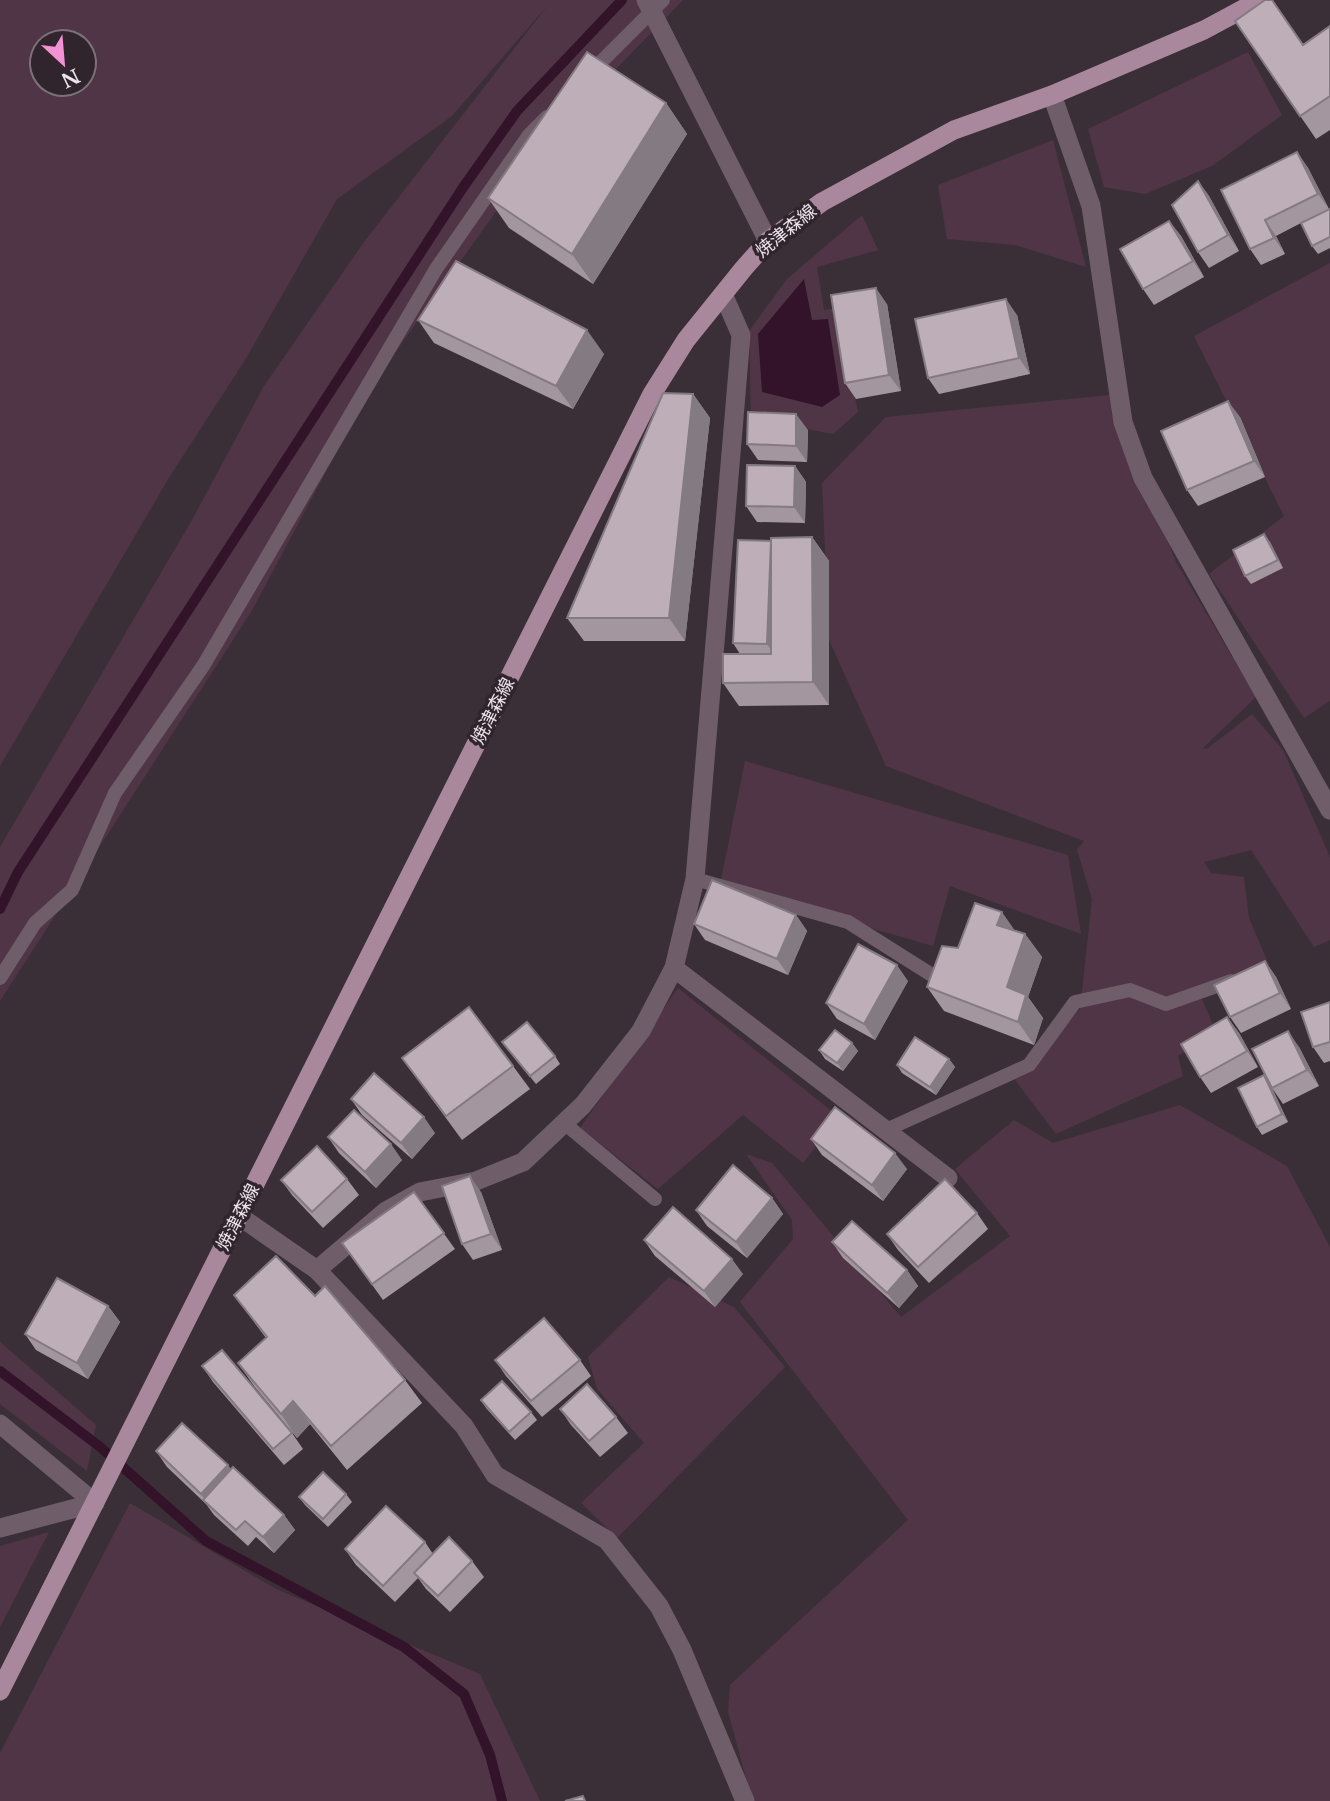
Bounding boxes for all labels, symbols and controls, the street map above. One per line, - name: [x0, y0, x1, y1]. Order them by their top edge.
- north arrow: [28, 28, 98, 98]
- text: N: [57, 64, 83, 92]
- street label: 焼津森線: [751, 200, 821, 262]
- street label: 焼津森線: [467, 674, 519, 748]
- street label: 焼津森線: [212, 1180, 264, 1254]

